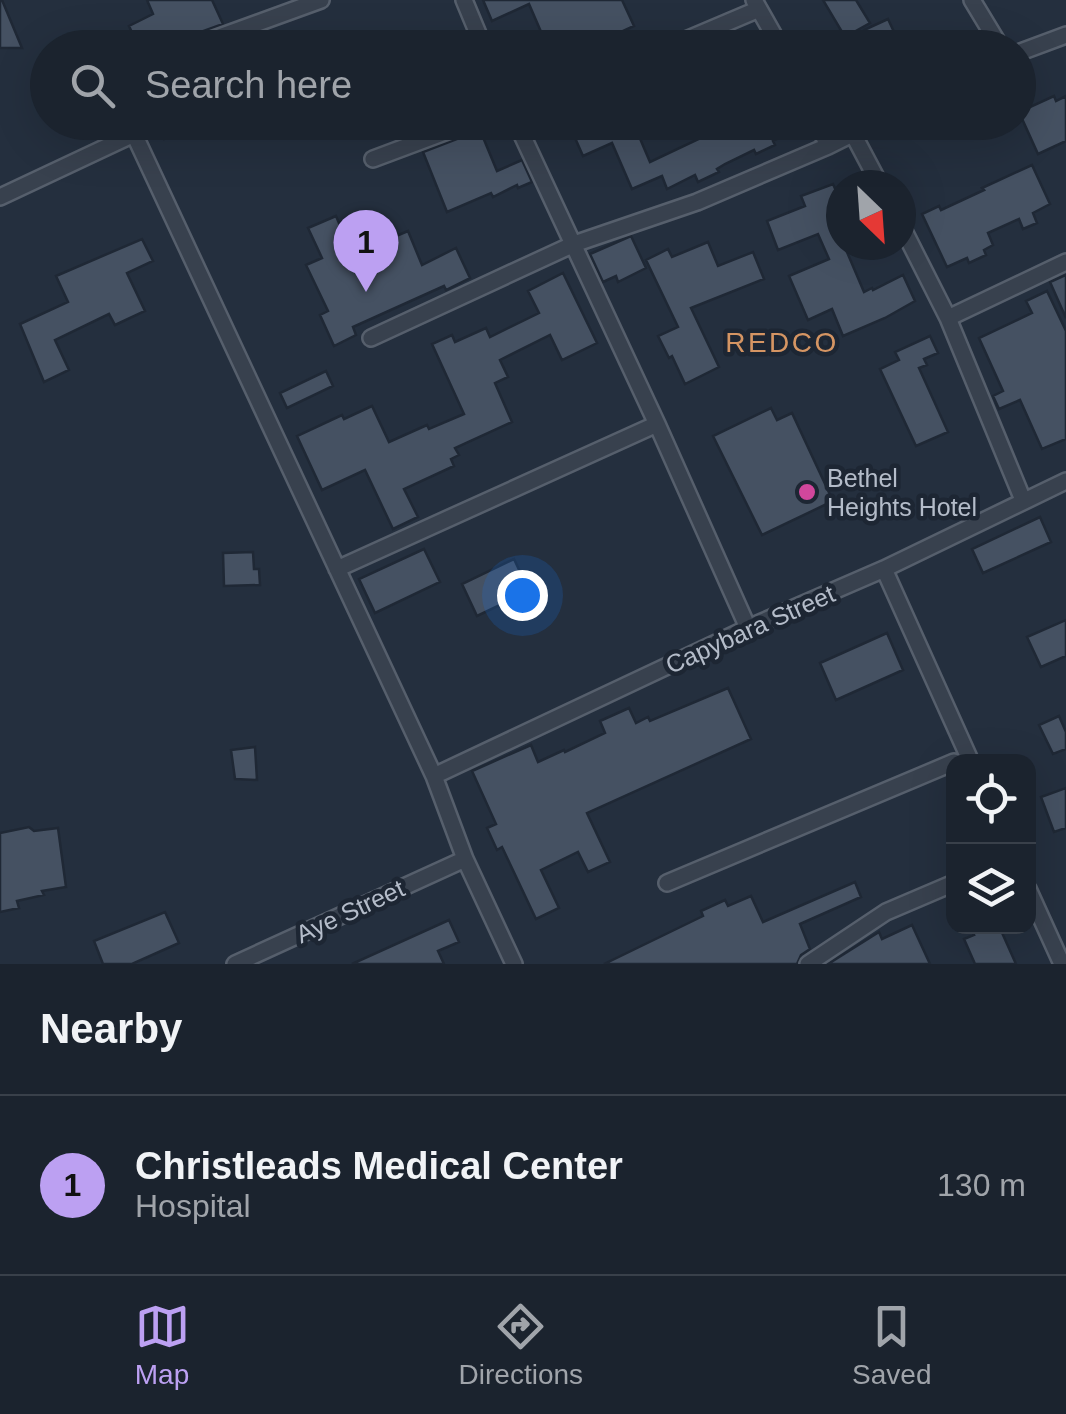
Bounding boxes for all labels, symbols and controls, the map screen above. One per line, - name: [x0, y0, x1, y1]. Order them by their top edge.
- search box: [30, 30, 1036, 140]
- icon: search: [65, 58, 120, 113]
- text: Search here: [145, 64, 352, 106]
- north arrow: [826, 170, 916, 260]
- pin: 1: [334, 210, 398, 292]
- district label: REDCO: [725, 327, 839, 358]
- place label: Bethel Heights Hotel: [827, 464, 977, 521]
- marker: Bethel Heights Hotel: [796, 481, 818, 503]
- your location: [497, 570, 548, 621]
- street label: Capybara Street: [661, 579, 839, 679]
- map controls: [946, 754, 1036, 934]
- button: locate: [946, 754, 1036, 844]
- button: layers: [946, 844, 1036, 934]
- street label: Aye Street: [291, 874, 409, 948]
- text: Nearby: [40, 1005, 182, 1052]
- text: Christleads Medical Center: [135, 1145, 623, 1187]
- text: 1: [64, 1167, 81, 1203]
- text: 130 m: [937, 1167, 1026, 1203]
- text: Hospital: [135, 1188, 251, 1224]
- tab: Map: [135, 1299, 190, 1391]
- tab: Directions: [459, 1299, 583, 1391]
- tab: Saved: [852, 1299, 931, 1391]

